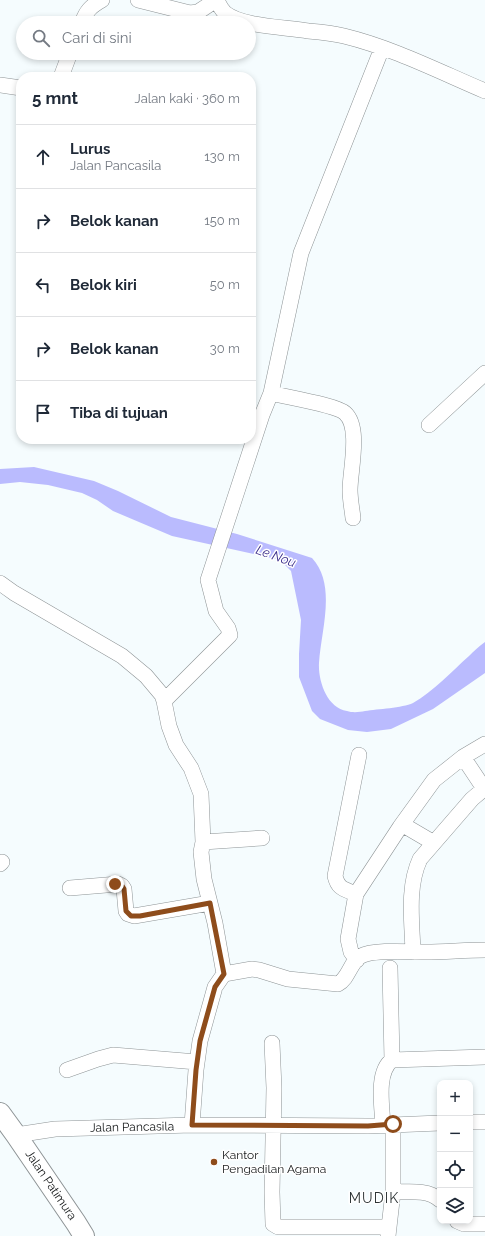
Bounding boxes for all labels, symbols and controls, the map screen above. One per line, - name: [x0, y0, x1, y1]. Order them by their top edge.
- search box: [16, 16, 256, 60]
- icon: search: [30, 27, 52, 49]
- text: Cari di sini: [62, 29, 132, 47]
- text: 5 mnt: [32, 88, 78, 108]
- text: Jalan kaki · 360 m: [134, 91, 240, 106]
- text: Lurus: [70, 140, 111, 158]
- icon: ahead: [32, 146, 54, 168]
- text: 130 m: [204, 149, 240, 164]
- text: Jalan Pancasila: [70, 158, 161, 173]
- icon: right: [32, 210, 54, 232]
- text: Belok kanan: [70, 212, 159, 230]
- text: 150 m: [204, 213, 240, 228]
- icon: left: [32, 274, 54, 296]
- text: Belok kiri: [70, 276, 137, 294]
- text: 50 m: [210, 277, 240, 292]
- icon: right: [32, 338, 54, 360]
- text: Belok kanan: [70, 340, 159, 358]
- text: 30 m: [210, 341, 240, 356]
- icon: arrive: [32, 402, 54, 424]
- text: Tiba di tujuan: [70, 404, 168, 422]
- water label: Le Nou: [254, 542, 298, 570]
- route end: [106, 875, 124, 893]
- map controls: [437, 1080, 473, 1224]
- button: +: [437, 1080, 473, 1116]
- route start: [384, 1115, 402, 1133]
- button: −: [437, 1116, 473, 1152]
- street label: Jalan Pancasila: [90, 1119, 174, 1135]
- street label: Jalan Patimura: [22, 1147, 80, 1223]
- place label: Kantor Pengadilan Agama: [222, 1148, 326, 1176]
- button: locate: [437, 1152, 473, 1188]
- marker: Kantor Pengadilan Agama: [209, 1157, 219, 1167]
- button: layers: [437, 1188, 473, 1224]
- district label: MUDIK: [349, 1190, 399, 1206]

